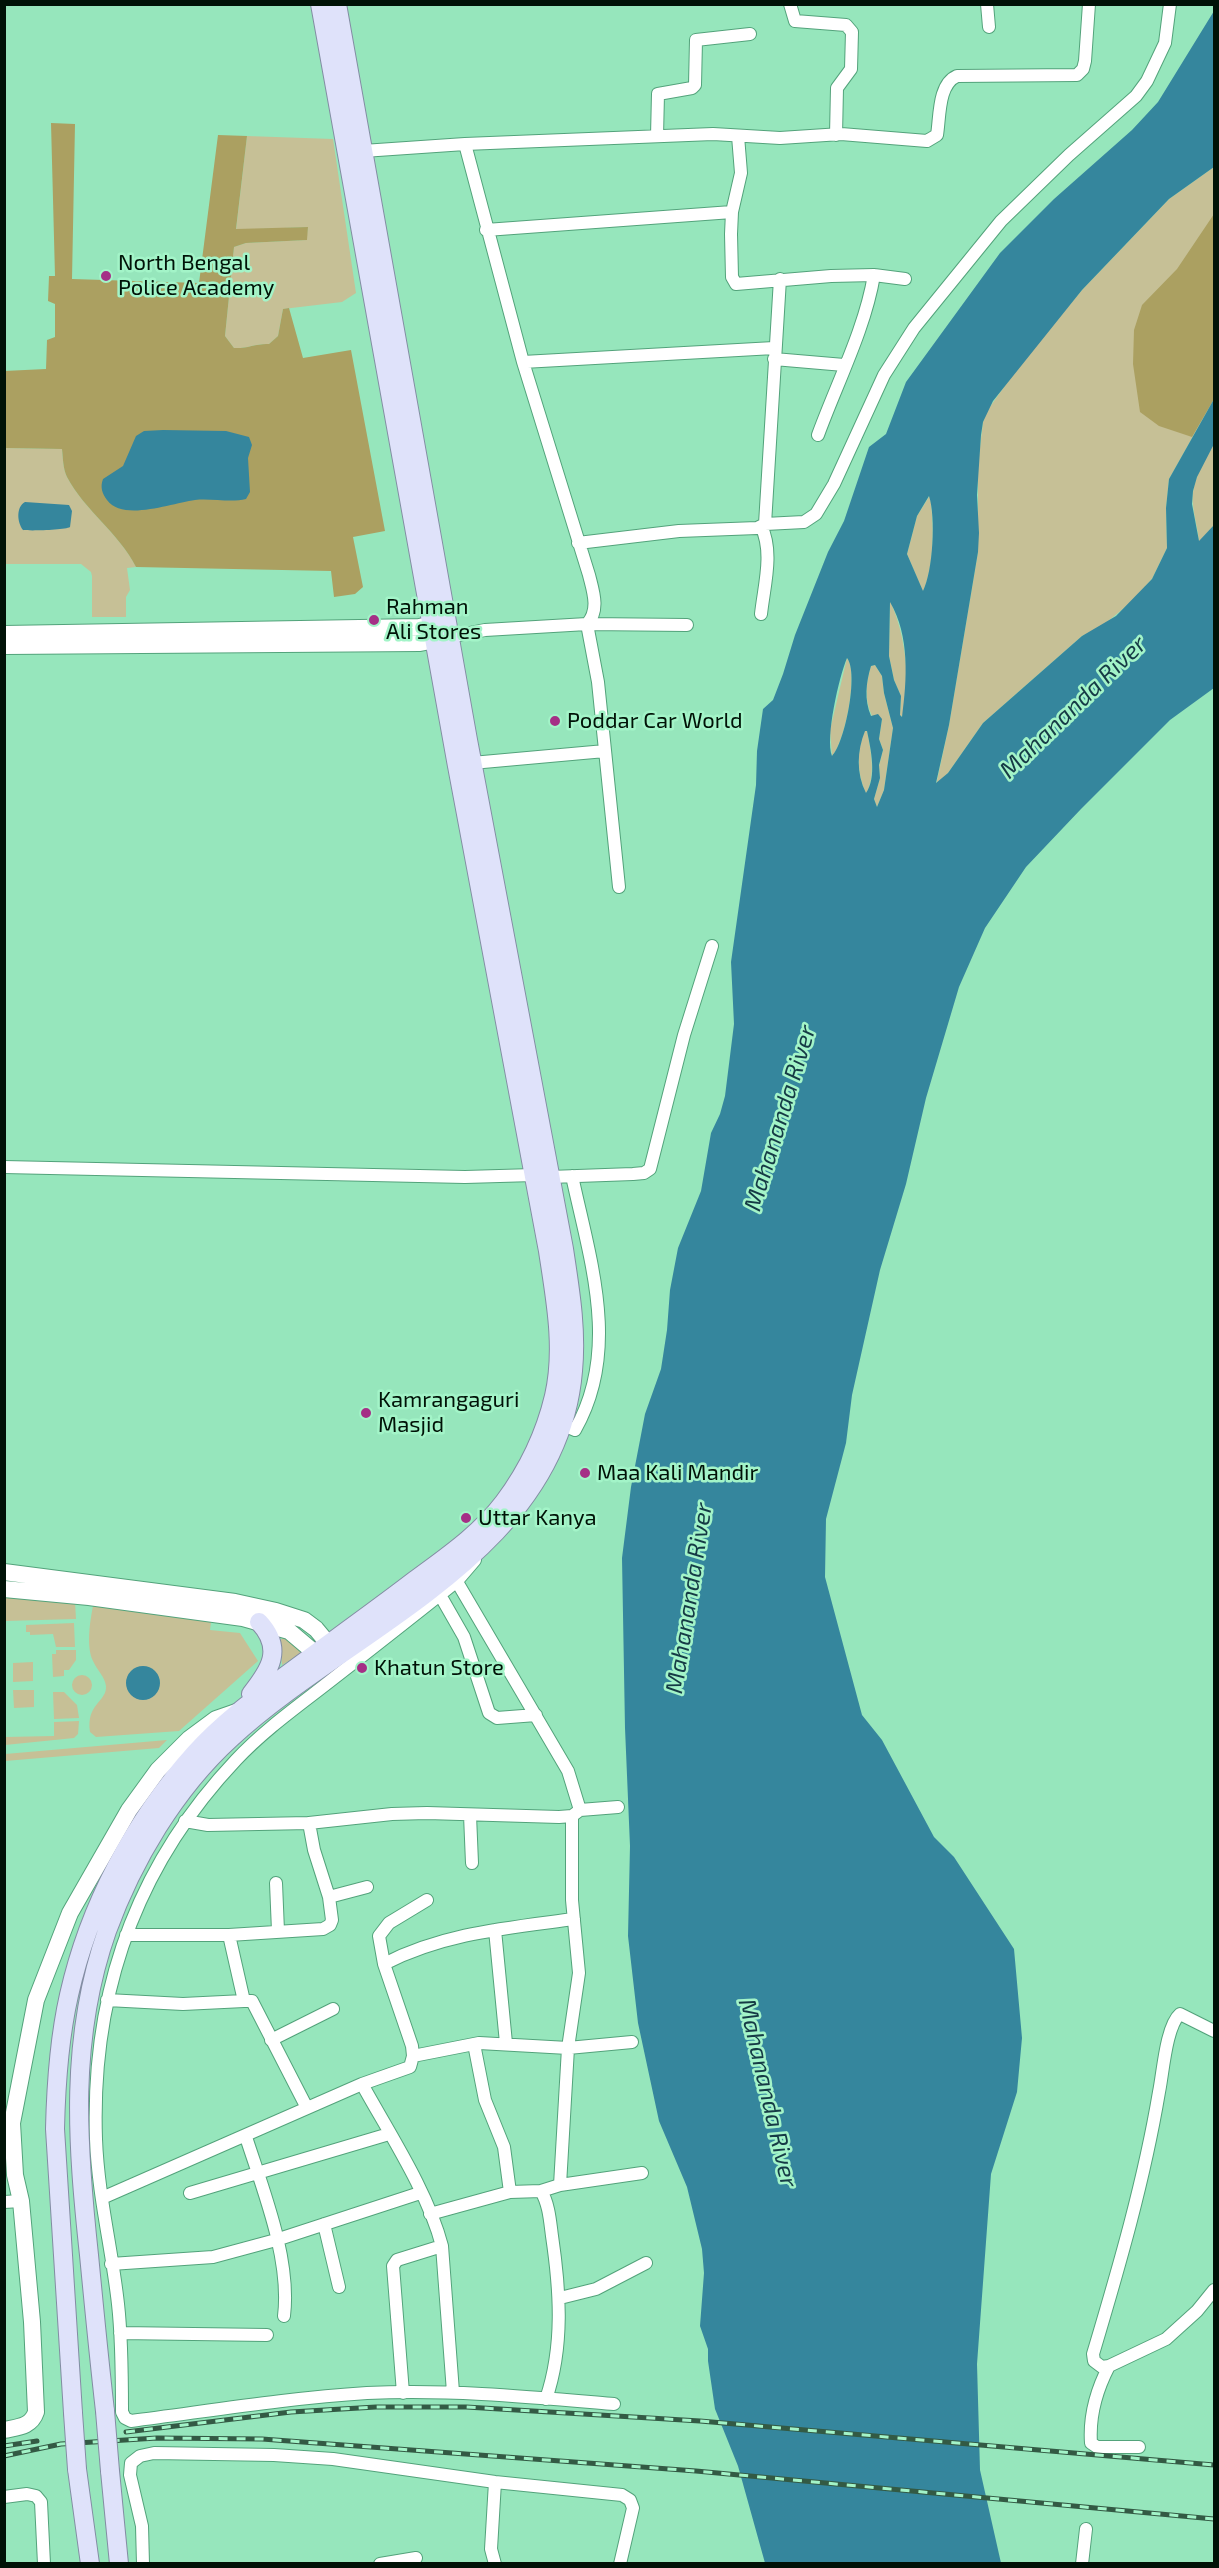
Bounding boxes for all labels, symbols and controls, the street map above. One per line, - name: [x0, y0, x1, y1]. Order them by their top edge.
- place label: North Bengal Police Academy: [118, 250, 274, 302]
- marker: North Bengal Police Academy: [99, 269, 113, 283]
- place label: Rahman Ali Stores: [386, 594, 481, 646]
- marker: Rahman Ali Stores: [367, 613, 381, 627]
- water label: Mahananda River: [994, 630, 1152, 784]
- place label: Poddar Car World: [567, 708, 743, 734]
- marker: Poddar Car World: [548, 714, 562, 728]
- water label: Mahananda River: [738, 1022, 822, 1214]
- place label: Kamrangaguri Masjid: [378, 1387, 519, 1438]
- marker: Kamrangaguri Masjid: [359, 1406, 373, 1420]
- place label: Maa Kali Mandir: [597, 1460, 758, 1486]
- marker: Maa Kali Mandir: [578, 1466, 592, 1480]
- water label: Mahananda River: [660, 1501, 718, 1695]
- place label: Uttar Kanya: [478, 1505, 597, 1531]
- marker: Uttar Kanya: [459, 1511, 473, 1525]
- place label: Khatun Store: [374, 1655, 504, 1681]
- marker: Khatun Store: [355, 1661, 369, 1675]
- water label: Mahananda River: [732, 1996, 804, 2190]

